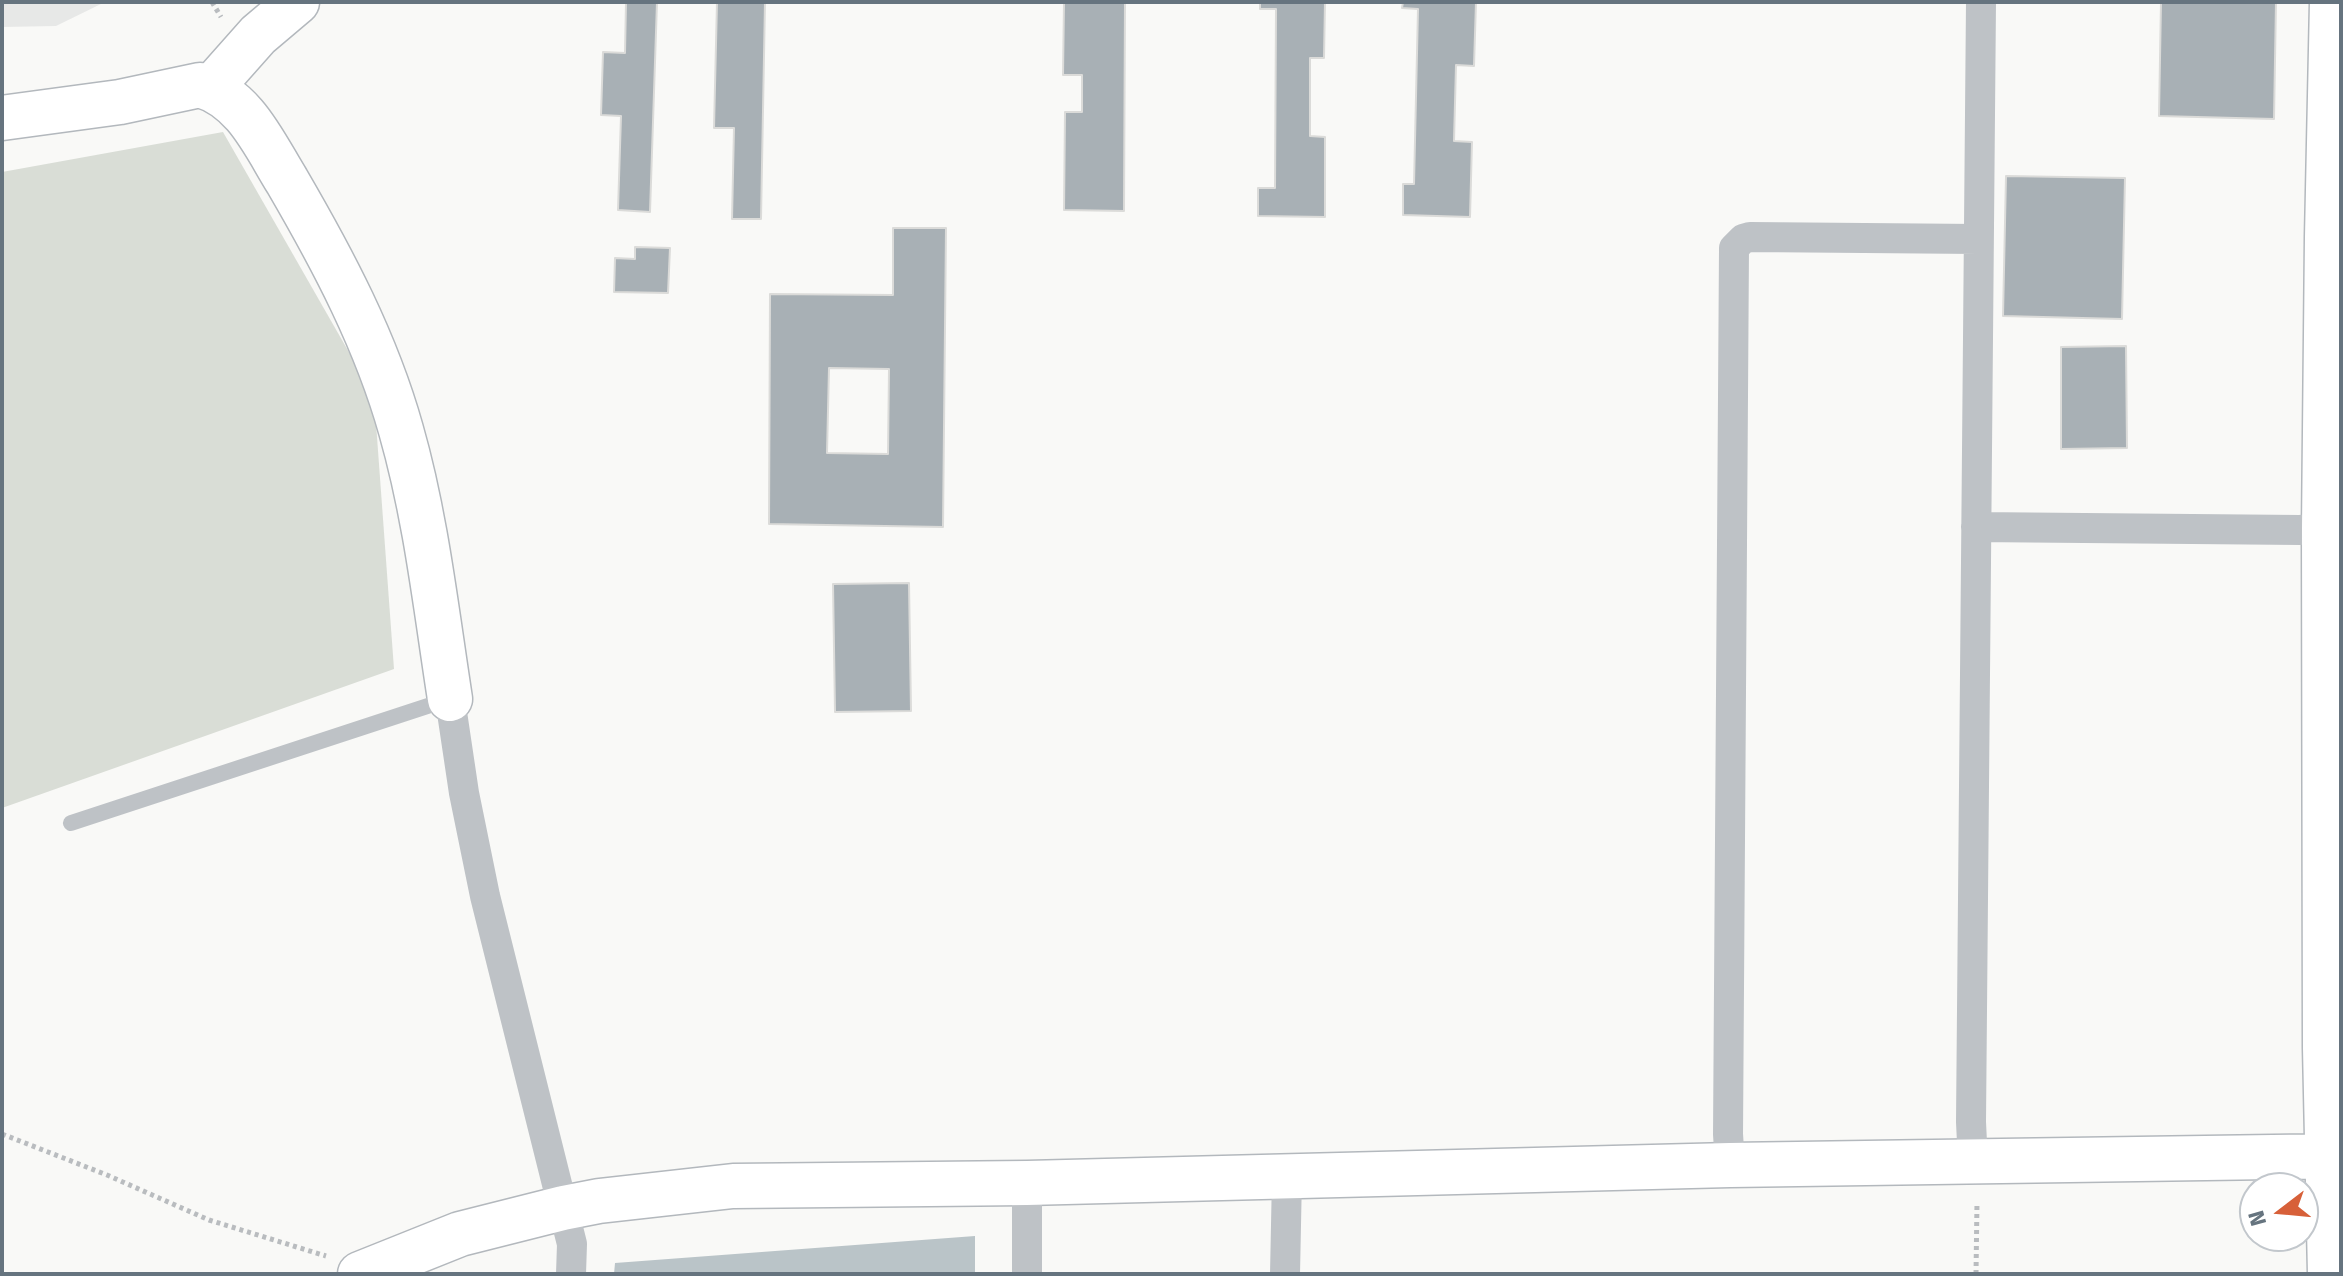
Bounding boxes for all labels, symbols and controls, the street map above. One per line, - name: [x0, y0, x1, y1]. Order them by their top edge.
- north arrow: [2239, 1172, 2319, 1252]
- text: N: [2242, 1207, 2272, 1229]

